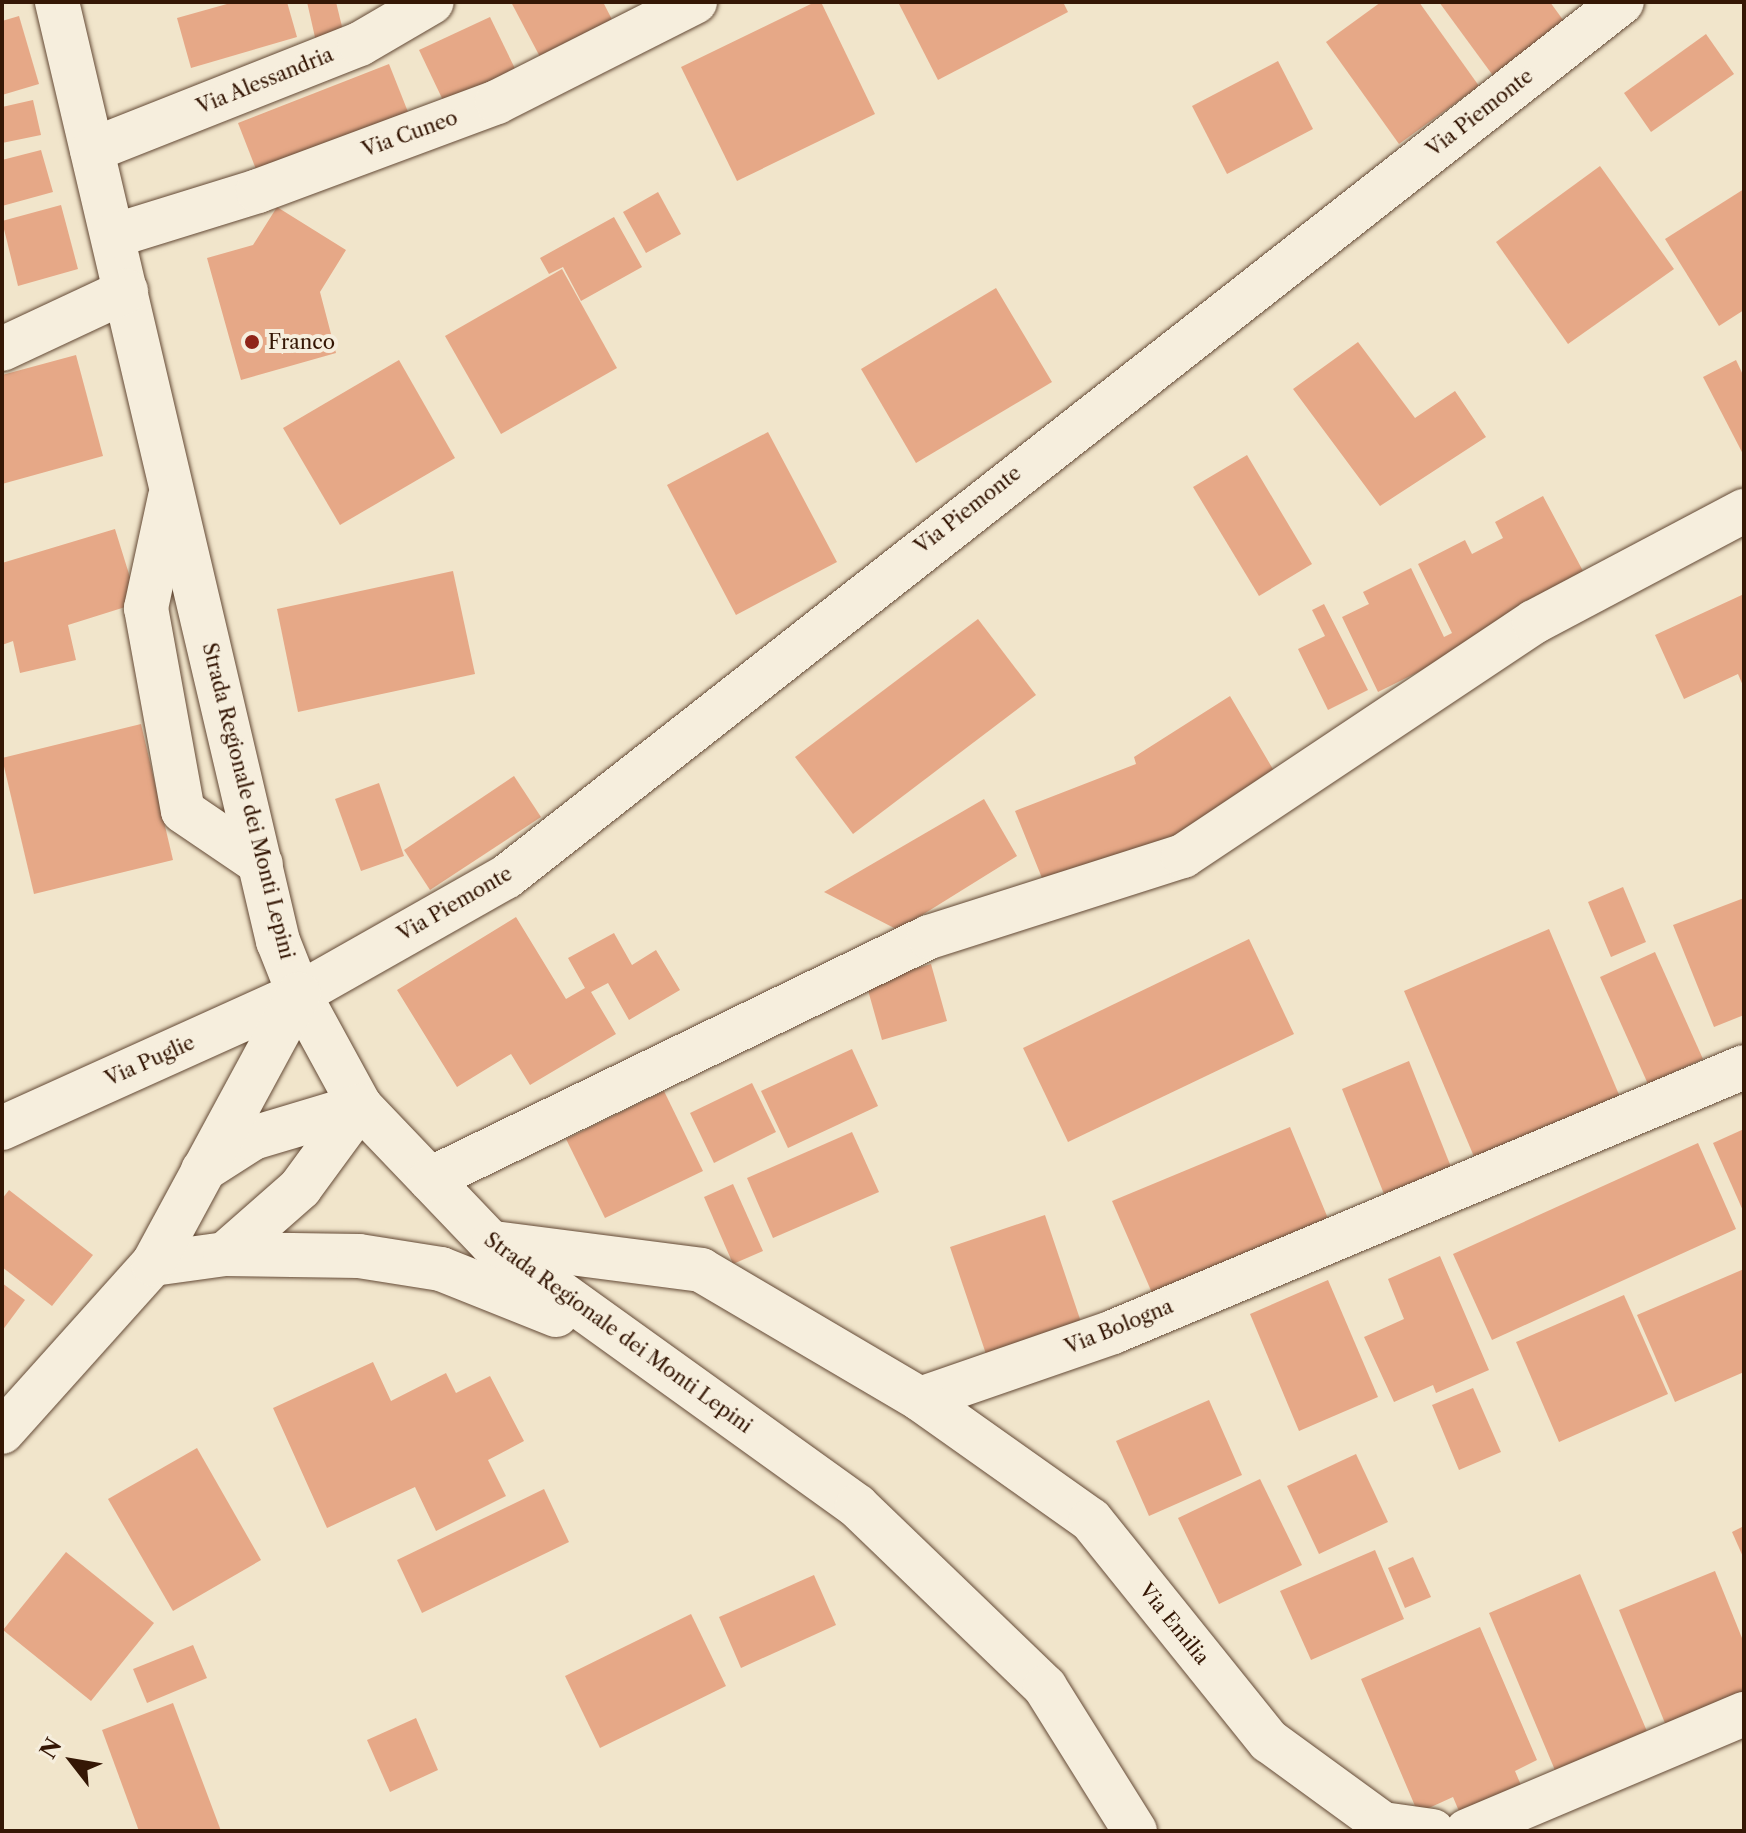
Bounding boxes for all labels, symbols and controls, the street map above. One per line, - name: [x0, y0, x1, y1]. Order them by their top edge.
- street label: Via Alessandria: [193, 43, 337, 119]
- street label: Via Piemonte: [1422, 64, 1538, 162]
- street label: Via Cuneo: [359, 106, 461, 162]
- place label: Franco: [268, 330, 335, 354]
- marker: Franco: [243, 333, 261, 351]
- street label: Via Piemonte: [910, 461, 1026, 559]
- street label: Strada Regionale dei Monti Lepini: [197, 640, 299, 962]
- street label: Via Piemonte: [393, 861, 517, 947]
- street label: Via Puglie: [101, 1031, 199, 1091]
- street label: Strada Regionale dei Monti Lepini: [479, 1228, 757, 1438]
- street label: Via Bologna: [1061, 1294, 1177, 1360]
- street label: Via Emilia: [1134, 1579, 1214, 1669]
- north arrow: [32, 1721, 112, 1801]
- text: N: [35, 1733, 67, 1764]

